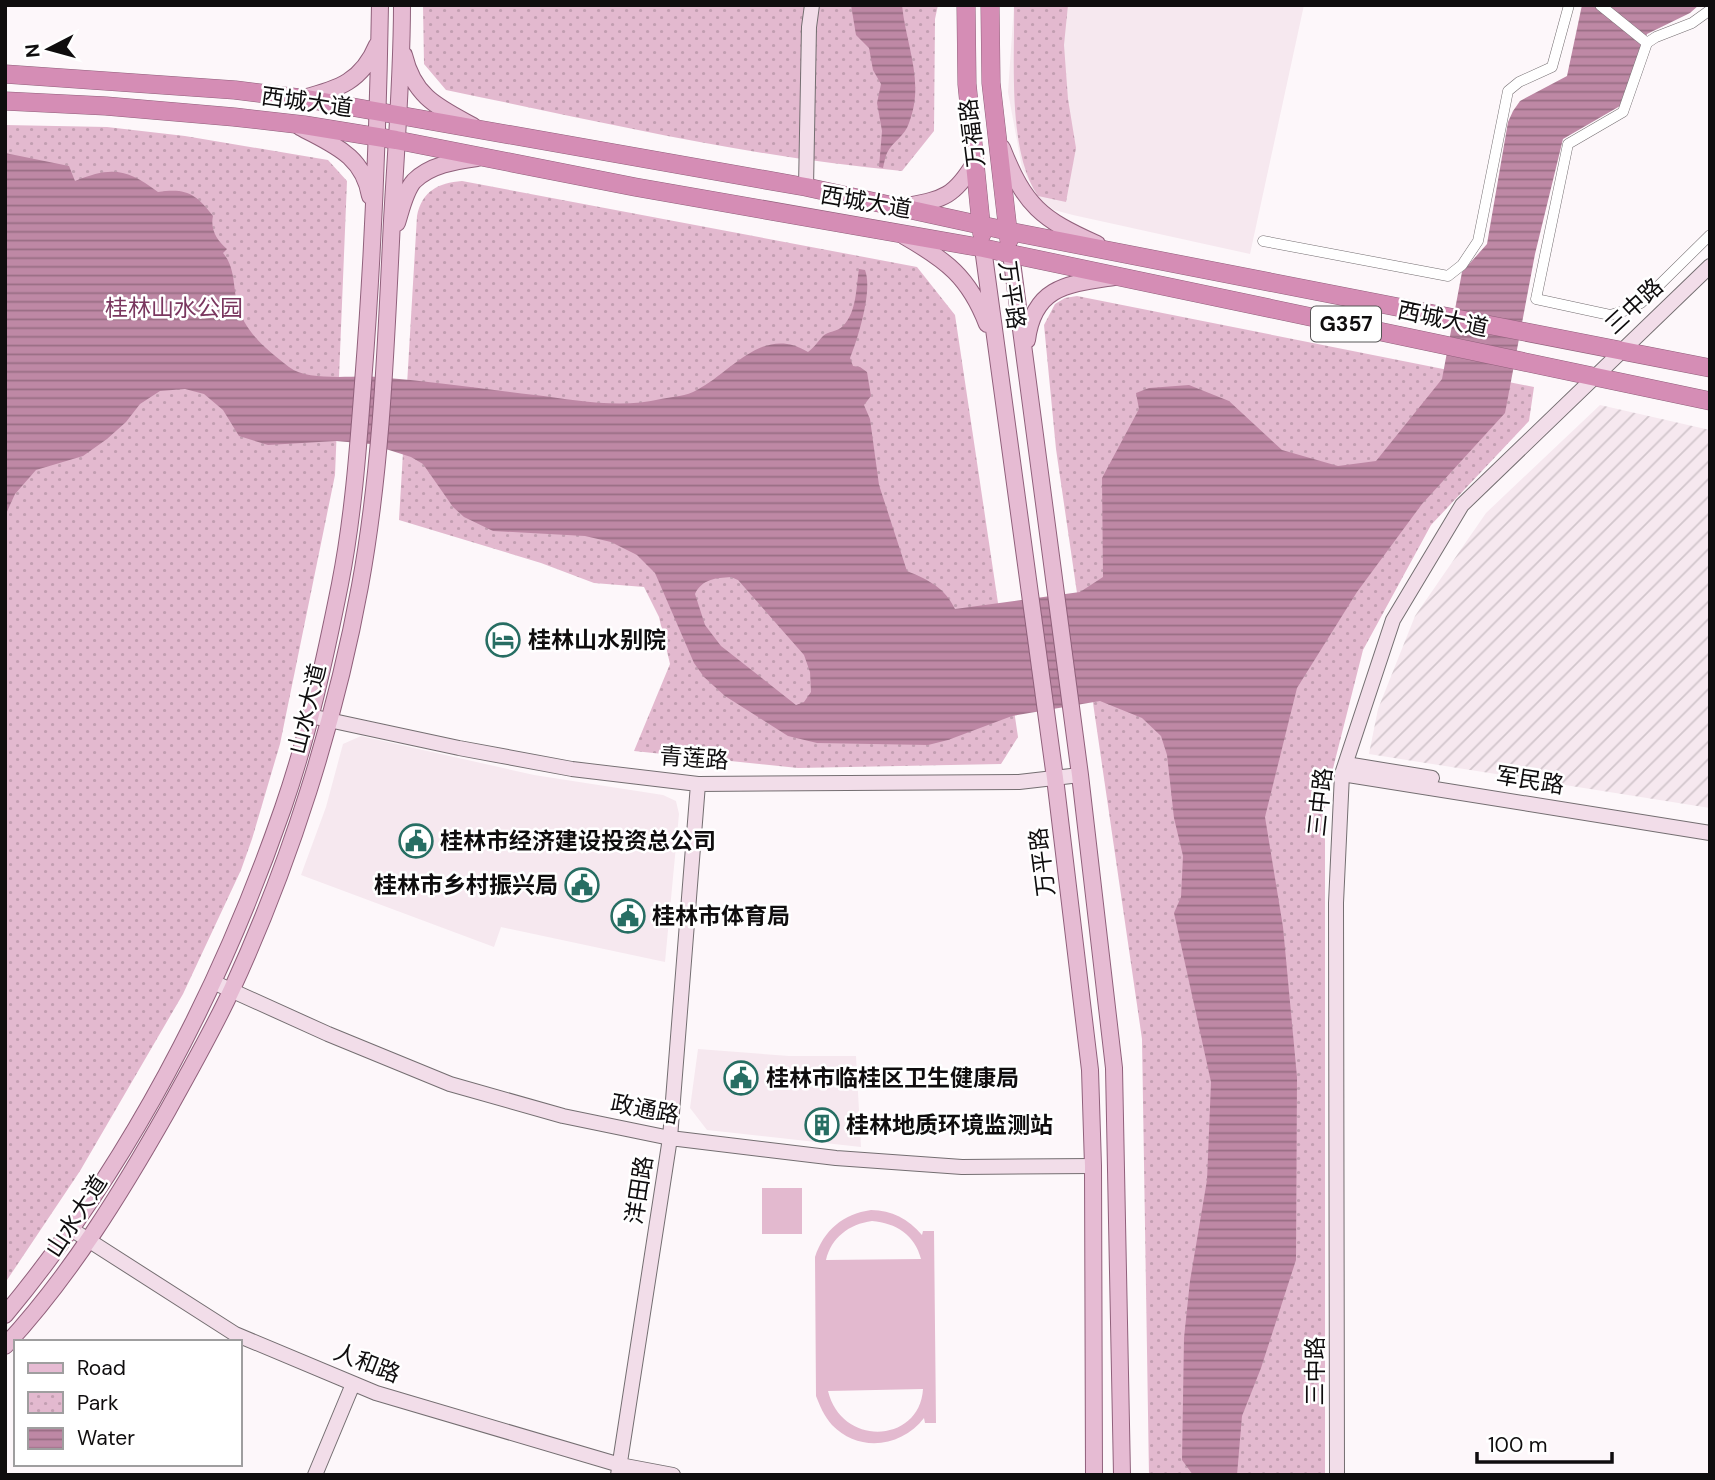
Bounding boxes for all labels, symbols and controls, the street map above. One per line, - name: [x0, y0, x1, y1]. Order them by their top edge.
- north arrow: [14, 14, 84, 84]
- text: N: [19, 43, 46, 59]
- street label: 西城大道: [259, 81, 355, 123]
- street label: 万福路: [953, 97, 991, 169]
- street label: 西城大道: [818, 179, 914, 225]
- street label: 万平路: [992, 259, 1032, 331]
- street label: 三中路: [1599, 272, 1669, 340]
- park label: 桂林山水公园: [105, 293, 243, 323]
- street label: 西城大道: [1395, 295, 1491, 343]
- road number: G357: [1311, 306, 1381, 342]
- hotel icon: 桂林山水别院: [484, 621, 522, 659]
- place label: 桂林山水别院: [528, 625, 666, 655]
- street label: 山水大道: [281, 661, 333, 757]
- street label: 青莲路: [659, 741, 729, 775]
- street label: 军民路: [1494, 760, 1566, 800]
- street label: 三中路: [1301, 766, 1339, 838]
- public building icon: 桂林市经济建设投资总公司: [397, 822, 435, 860]
- place label: 桂林市经济建设投资总公司: [440, 826, 716, 856]
- street label: 万平路: [1023, 826, 1061, 898]
- public building icon: 桂林市乡村振兴局: [563, 866, 601, 904]
- place label: 桂林市乡村振兴局: [374, 870, 558, 900]
- public building icon: 桂林市体育局: [609, 897, 647, 935]
- place label: 桂林市体育局: [652, 901, 790, 931]
- public building icon: 桂林市临桂区卫生健康局: [722, 1059, 760, 1097]
- place label: 桂林市临桂区卫生健康局: [766, 1063, 1019, 1093]
- street label: 政通路: [608, 1088, 682, 1130]
- building icon: 桂林地质环境监测站: [803, 1106, 841, 1144]
- place label: 桂林地质环境监测站: [846, 1110, 1053, 1140]
- street label: 洋田路: [619, 1154, 659, 1226]
- street label: 山水大道: [38, 1169, 114, 1263]
- street label: 人和路: [329, 1337, 405, 1389]
- street label: 三中路: [1300, 1337, 1330, 1406]
- legend: [14, 1340, 242, 1466]
- text: Road: [77, 1354, 126, 1382]
- text: Park: [77, 1389, 119, 1417]
- scale bar: [1477, 1420, 1612, 1464]
- text: Water: [77, 1424, 135, 1452]
- text: 100 m: [1488, 1431, 1548, 1459]

